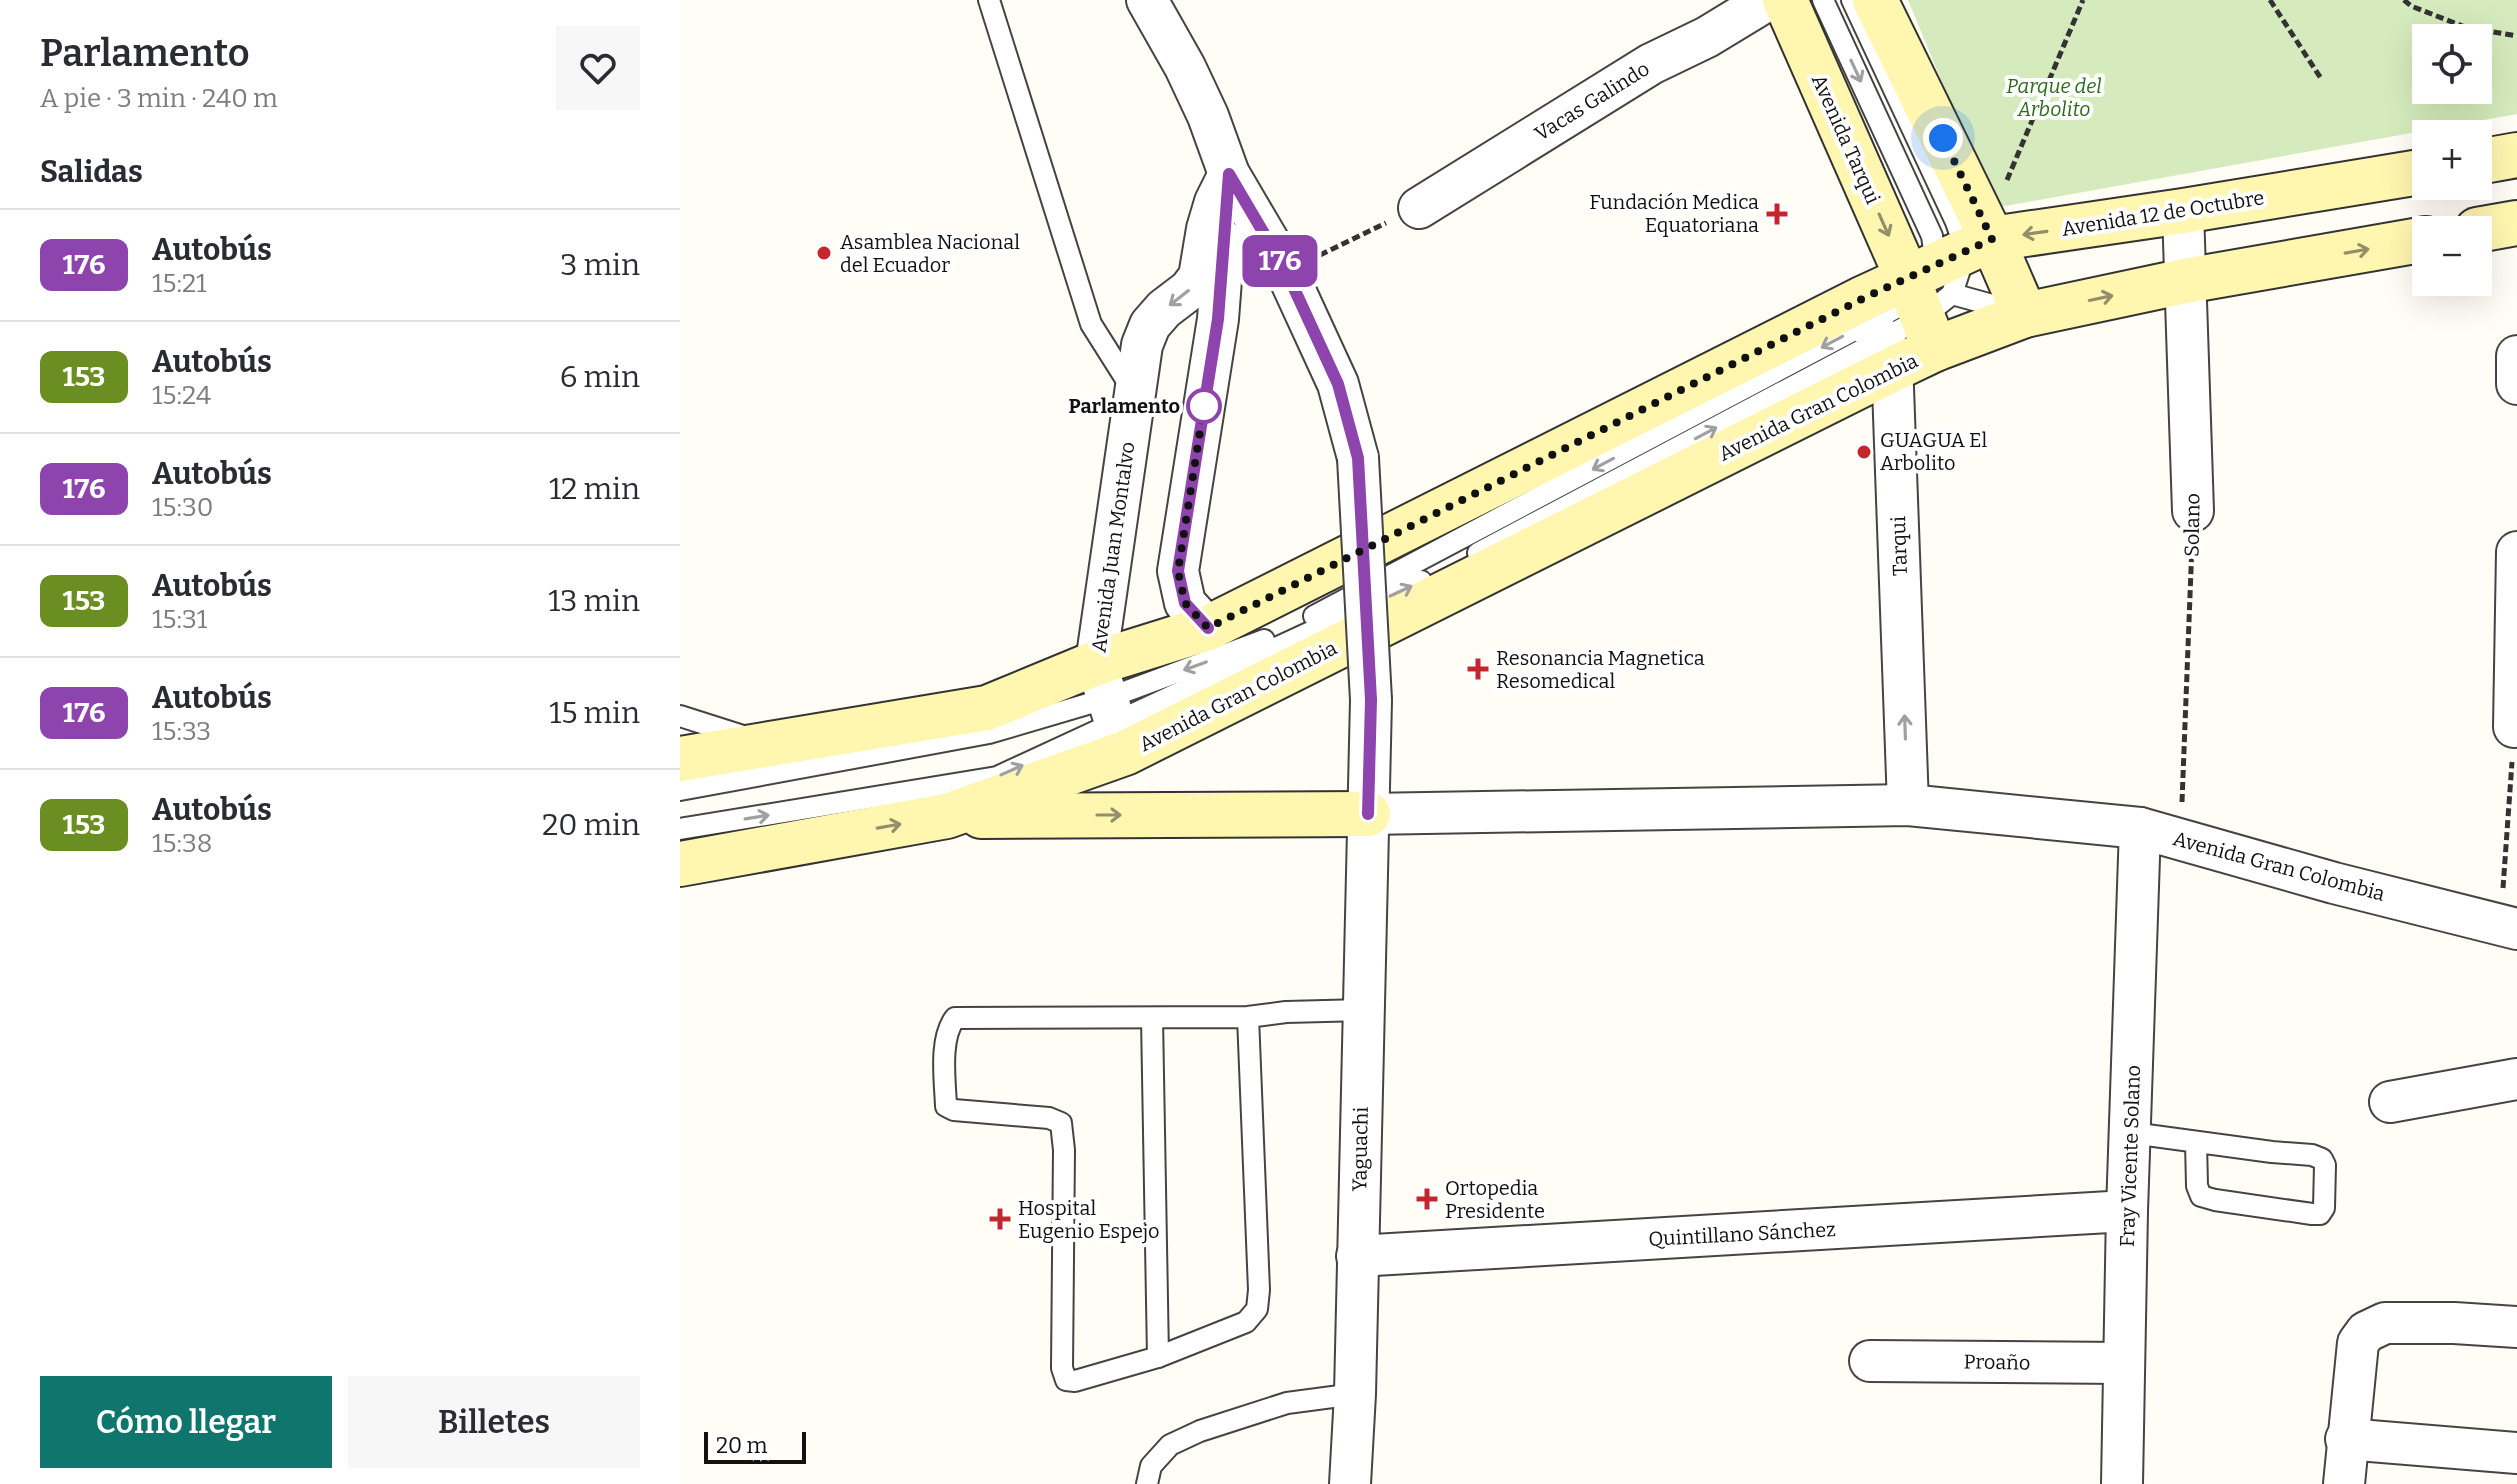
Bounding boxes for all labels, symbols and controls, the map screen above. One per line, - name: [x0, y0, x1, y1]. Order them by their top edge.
- map controls: [2412, 24, 2492, 296]
- button: locate: [2412, 24, 2492, 104]
- button: heart: [556, 26, 640, 110]
- text: Parlamento: [40, 30, 250, 76]
- street label: Vacas Galindo: [1530, 56, 1654, 146]
- one-way arrow: [1849, 59, 1864, 83]
- street label: Avenida Tarqui: [1807, 70, 1885, 208]
- park label: Parque del Arbolito: [2006, 74, 2102, 121]
- text: A pie · 3 min · 240 m: [40, 83, 278, 114]
- your location: [1923, 118, 1963, 158]
- button: +: [2412, 120, 2492, 200]
- text: Salidas: [40, 154, 143, 190]
- street label: Avenida 12 de Octubre: [2060, 185, 2266, 241]
- place label: Fundación Medica Equatoriana: [1589, 190, 1759, 237]
- marker: Fundación Medica Equatoriana: [1766, 203, 1788, 225]
- one-way arrow: [1877, 212, 1892, 237]
- button: −: [2412, 216, 2492, 296]
- one-way arrow: [2023, 226, 2049, 241]
- place label: Asamblea Nacional del Ecuador: [840, 230, 1020, 277]
- text: Autobús: [152, 232, 272, 268]
- line badge: 176: [1234, 235, 1326, 287]
- one-way arrow: [2344, 242, 2369, 257]
- marker: Asamblea Nacional del Ecuador: [815, 244, 833, 262]
- text: 176: [1258, 244, 1302, 277]
- text: 3 min: [560, 247, 640, 283]
- text: 176: [62, 248, 106, 281]
- text: 15:21: [152, 268, 207, 299]
- one-way arrow: [1169, 289, 1190, 306]
- one-way arrow: [2088, 290, 2114, 305]
- one-way arrow: [1821, 335, 1845, 350]
- text: Autobús: [152, 344, 272, 380]
- street label: Avenida Gran Colombia: [1715, 348, 1921, 466]
- text: 6 min: [560, 359, 640, 395]
- text: 153: [63, 360, 105, 393]
- text: 15:24: [152, 380, 211, 411]
- marker: Parlamento: [1187, 389, 1221, 423]
- place label: Parlamento: [1069, 394, 1180, 418]
- one-way arrow: [1694, 424, 1718, 440]
- place label: GUAGUA El Arbolito: [1880, 428, 1987, 475]
- street label: Avenida Juan Montalvo: [1086, 440, 1140, 654]
- marker: GUAGUA El Arbolito: [1855, 443, 1873, 461]
- text: Autobús: [152, 456, 272, 492]
- one-way arrow: [1591, 456, 1615, 472]
- text: 12 min: [549, 471, 640, 507]
- text: 176: [62, 472, 106, 505]
- text: 15:30: [152, 492, 213, 523]
- street label: Solano: [2179, 493, 2205, 557]
- street label: Tarqui: [1886, 516, 1912, 576]
- text: Autobús: [152, 568, 272, 604]
- one-way arrow: [1388, 582, 1412, 597]
- text: 13 min: [548, 583, 640, 619]
- text: 153: [63, 584, 105, 617]
- text: 15:31: [152, 604, 207, 635]
- street label: Avenida Gran Colombia: [1135, 636, 1341, 756]
- place label: Resonancia Magnetica Resomedical: [1496, 646, 1705, 693]
- marker: Resonancia Magnetica Resomedical: [1467, 658, 1489, 680]
- one-way arrow: [1183, 660, 1207, 674]
- text: Autobús: [152, 680, 272, 716]
- text: 15 min: [549, 695, 640, 731]
- text: 176: [62, 696, 106, 729]
- one-way arrow: [1898, 714, 1913, 741]
- text: 15:33: [152, 716, 211, 747]
- one-way arrow: [999, 762, 1024, 777]
- text: Autobús: [152, 792, 272, 828]
- text: 20 min: [542, 807, 640, 843]
- one-way arrow: [1095, 807, 1122, 823]
- text: 153: [63, 808, 105, 841]
- one-way arrow: [744, 808, 769, 823]
- one-way arrow: [876, 818, 901, 833]
- street label: Avenida Gran Colombia: [2170, 826, 2388, 906]
- text: 15:38: [152, 828, 212, 859]
- street label: Fray Vicente Solano: [2115, 1065, 2145, 1247]
- street label: Yaguachi: [1347, 1106, 1373, 1192]
- place label: Ortopedia Presidente: [1445, 1176, 1545, 1223]
- marker: Ortopedia Presidente: [1416, 1188, 1438, 1210]
- place label: Hospital Eugenio Espejo: [1018, 1196, 1160, 1244]
- marker: Hospital Eugenio Espejo: [989, 1208, 1011, 1230]
- street label: Quintillano Sánchez: [1648, 1217, 1836, 1251]
- street label: Proaño: [1963, 1349, 2031, 1375]
- button: Cómo llegar: [40, 1376, 332, 1468]
- button: Billetes: [348, 1376, 640, 1468]
- scale bar: [704, 1428, 806, 1464]
- text: 20 m: [716, 1432, 767, 1459]

